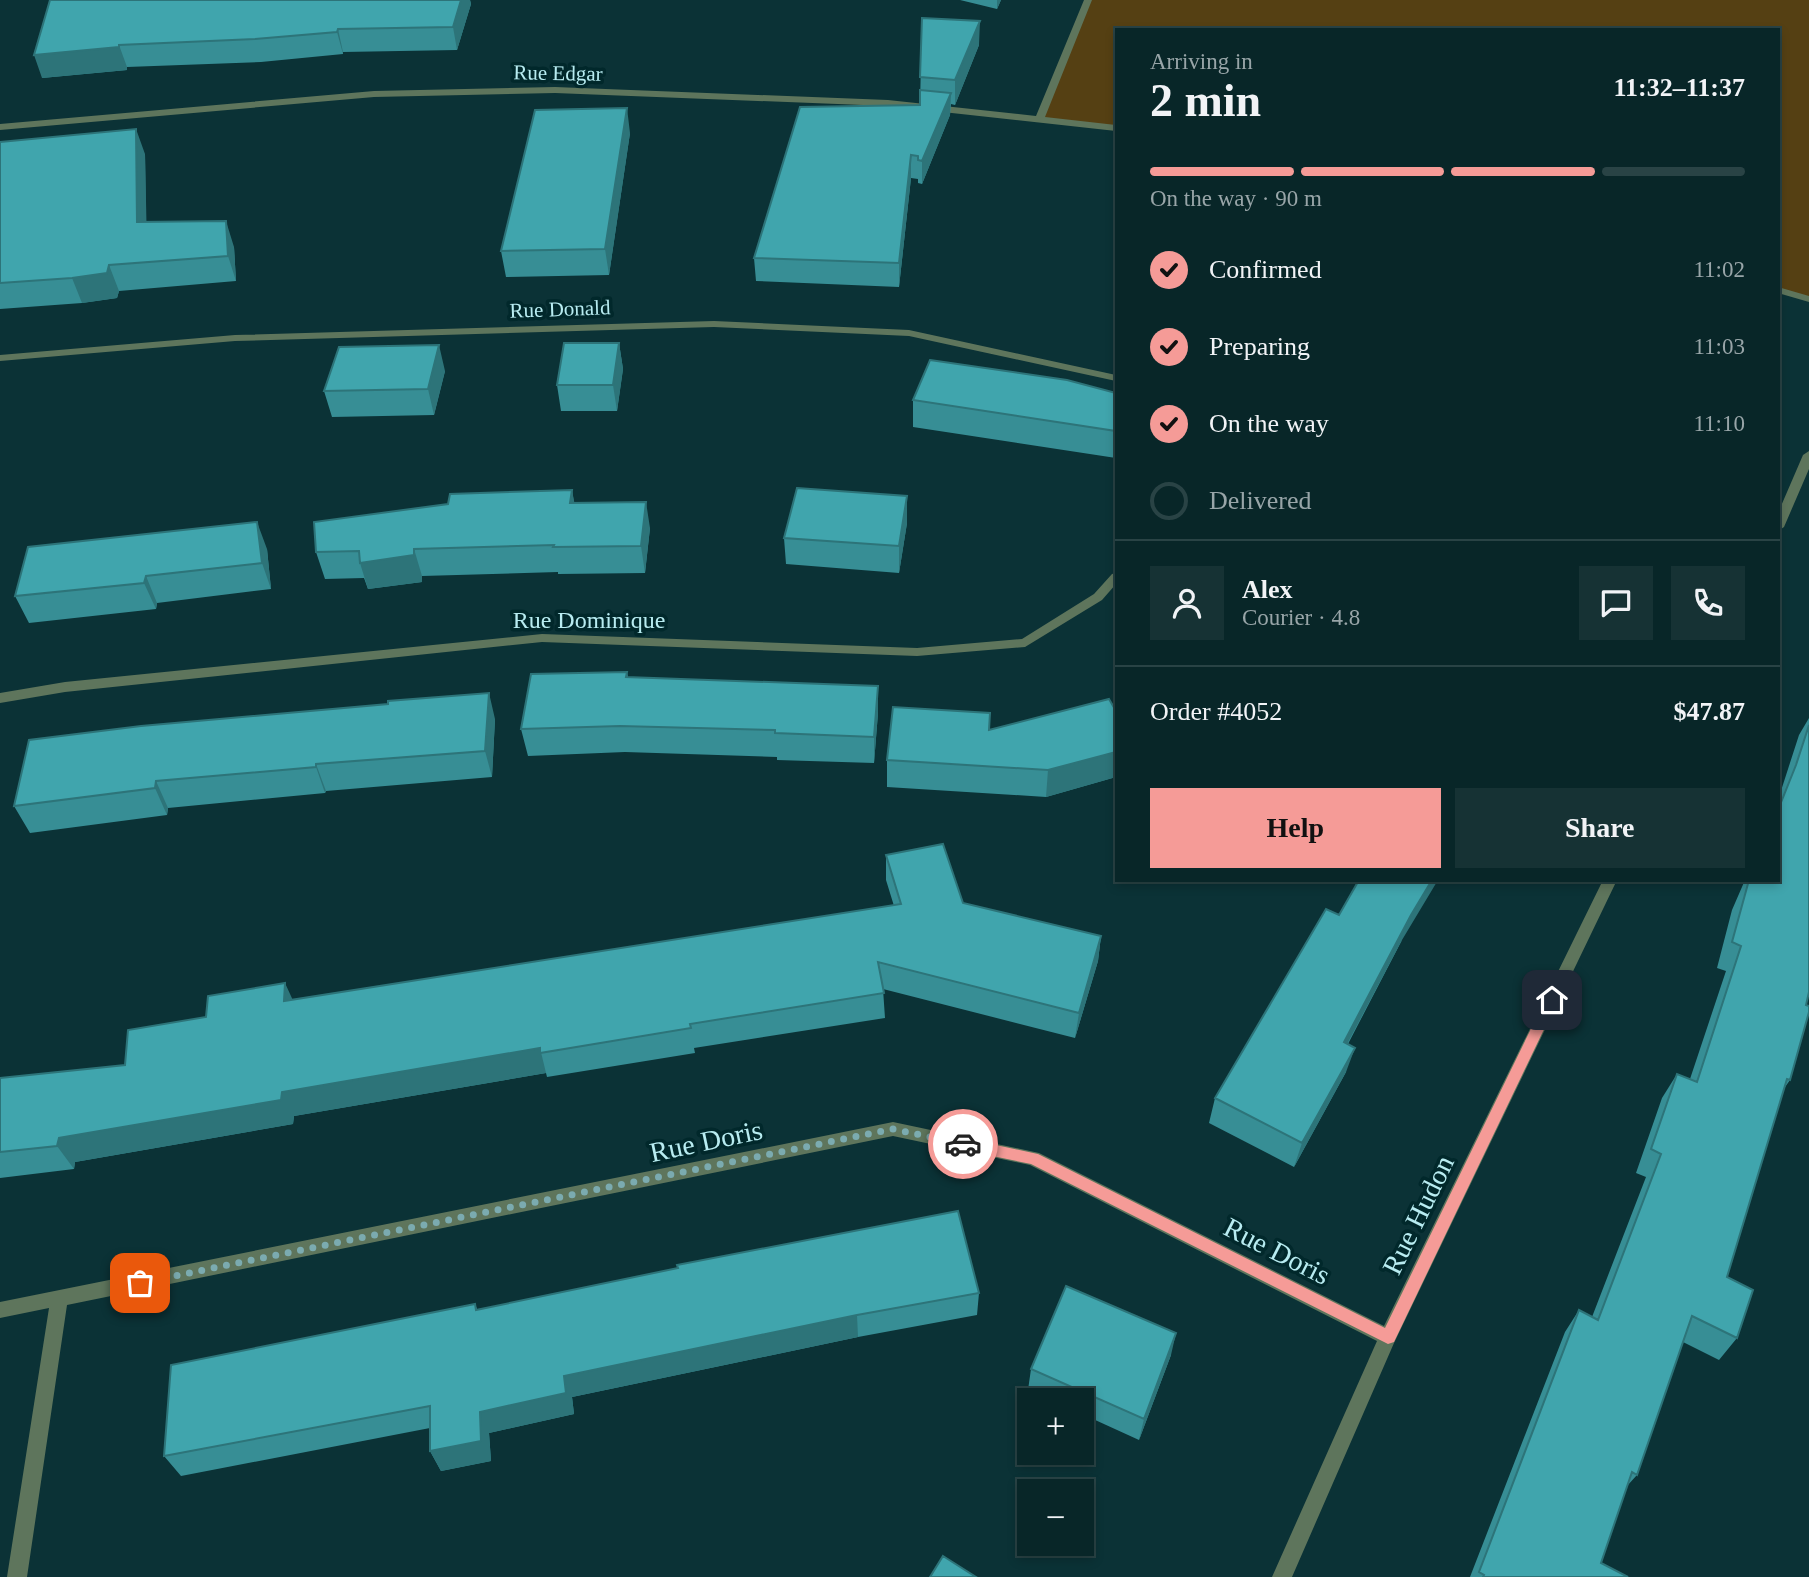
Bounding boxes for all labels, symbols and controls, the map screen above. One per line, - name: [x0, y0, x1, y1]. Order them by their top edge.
- text: Arriving in: [1150, 49, 1253, 74]
- street label: Rue Edgar: [513, 60, 603, 86]
- text: 11:32–11:37: [1614, 73, 1745, 102]
- text: 2 min: [1150, 75, 1261, 126]
- text: On the way · 90 m: [1150, 186, 1322, 211]
- icon: check: [1150, 251, 1188, 289]
- text: Confirmed: [1209, 255, 1322, 284]
- text: 11:02: [1693, 257, 1745, 282]
- street label: Rue Donald: [509, 295, 611, 323]
- icon: check: [1150, 328, 1188, 366]
- text: Preparing: [1209, 332, 1310, 361]
- text: 11:03: [1693, 334, 1745, 359]
- icon: check: [1150, 405, 1188, 443]
- text: On the way: [1209, 409, 1329, 438]
- text: 11:10: [1693, 411, 1745, 436]
- text: Delivered: [1209, 486, 1312, 515]
- button: person: [1150, 566, 1224, 640]
- button: chat: [1579, 566, 1653, 640]
- button: phone: [1671, 566, 1745, 640]
- text: Alex: [1242, 575, 1293, 604]
- text: Courier · 4.8: [1242, 605, 1360, 630]
- street label: Rue Dominique: [513, 607, 665, 633]
- text: Order #4052: [1150, 697, 1282, 726]
- text: $47.87: [1674, 697, 1745, 726]
- button: Help: [1150, 788, 1441, 868]
- button: Share: [1455, 788, 1745, 868]
- pin: [1522, 970, 1582, 1030]
- icon: home: [1533, 981, 1571, 1019]
- courier: [928, 1109, 998, 1179]
- street label: Rue Doris: [647, 1114, 765, 1168]
- icon: car: [944, 1125, 982, 1163]
- street label: Rue Hudon: [1376, 1151, 1460, 1279]
- street label: Rue Doris: [1219, 1211, 1335, 1291]
- pin: [110, 1253, 170, 1313]
- icon: bag: [121, 1264, 159, 1302]
- map controls: [1017, 1388, 1094, 1556]
- button: +: [1017, 1388, 1094, 1465]
- button: −: [1017, 1479, 1094, 1556]

